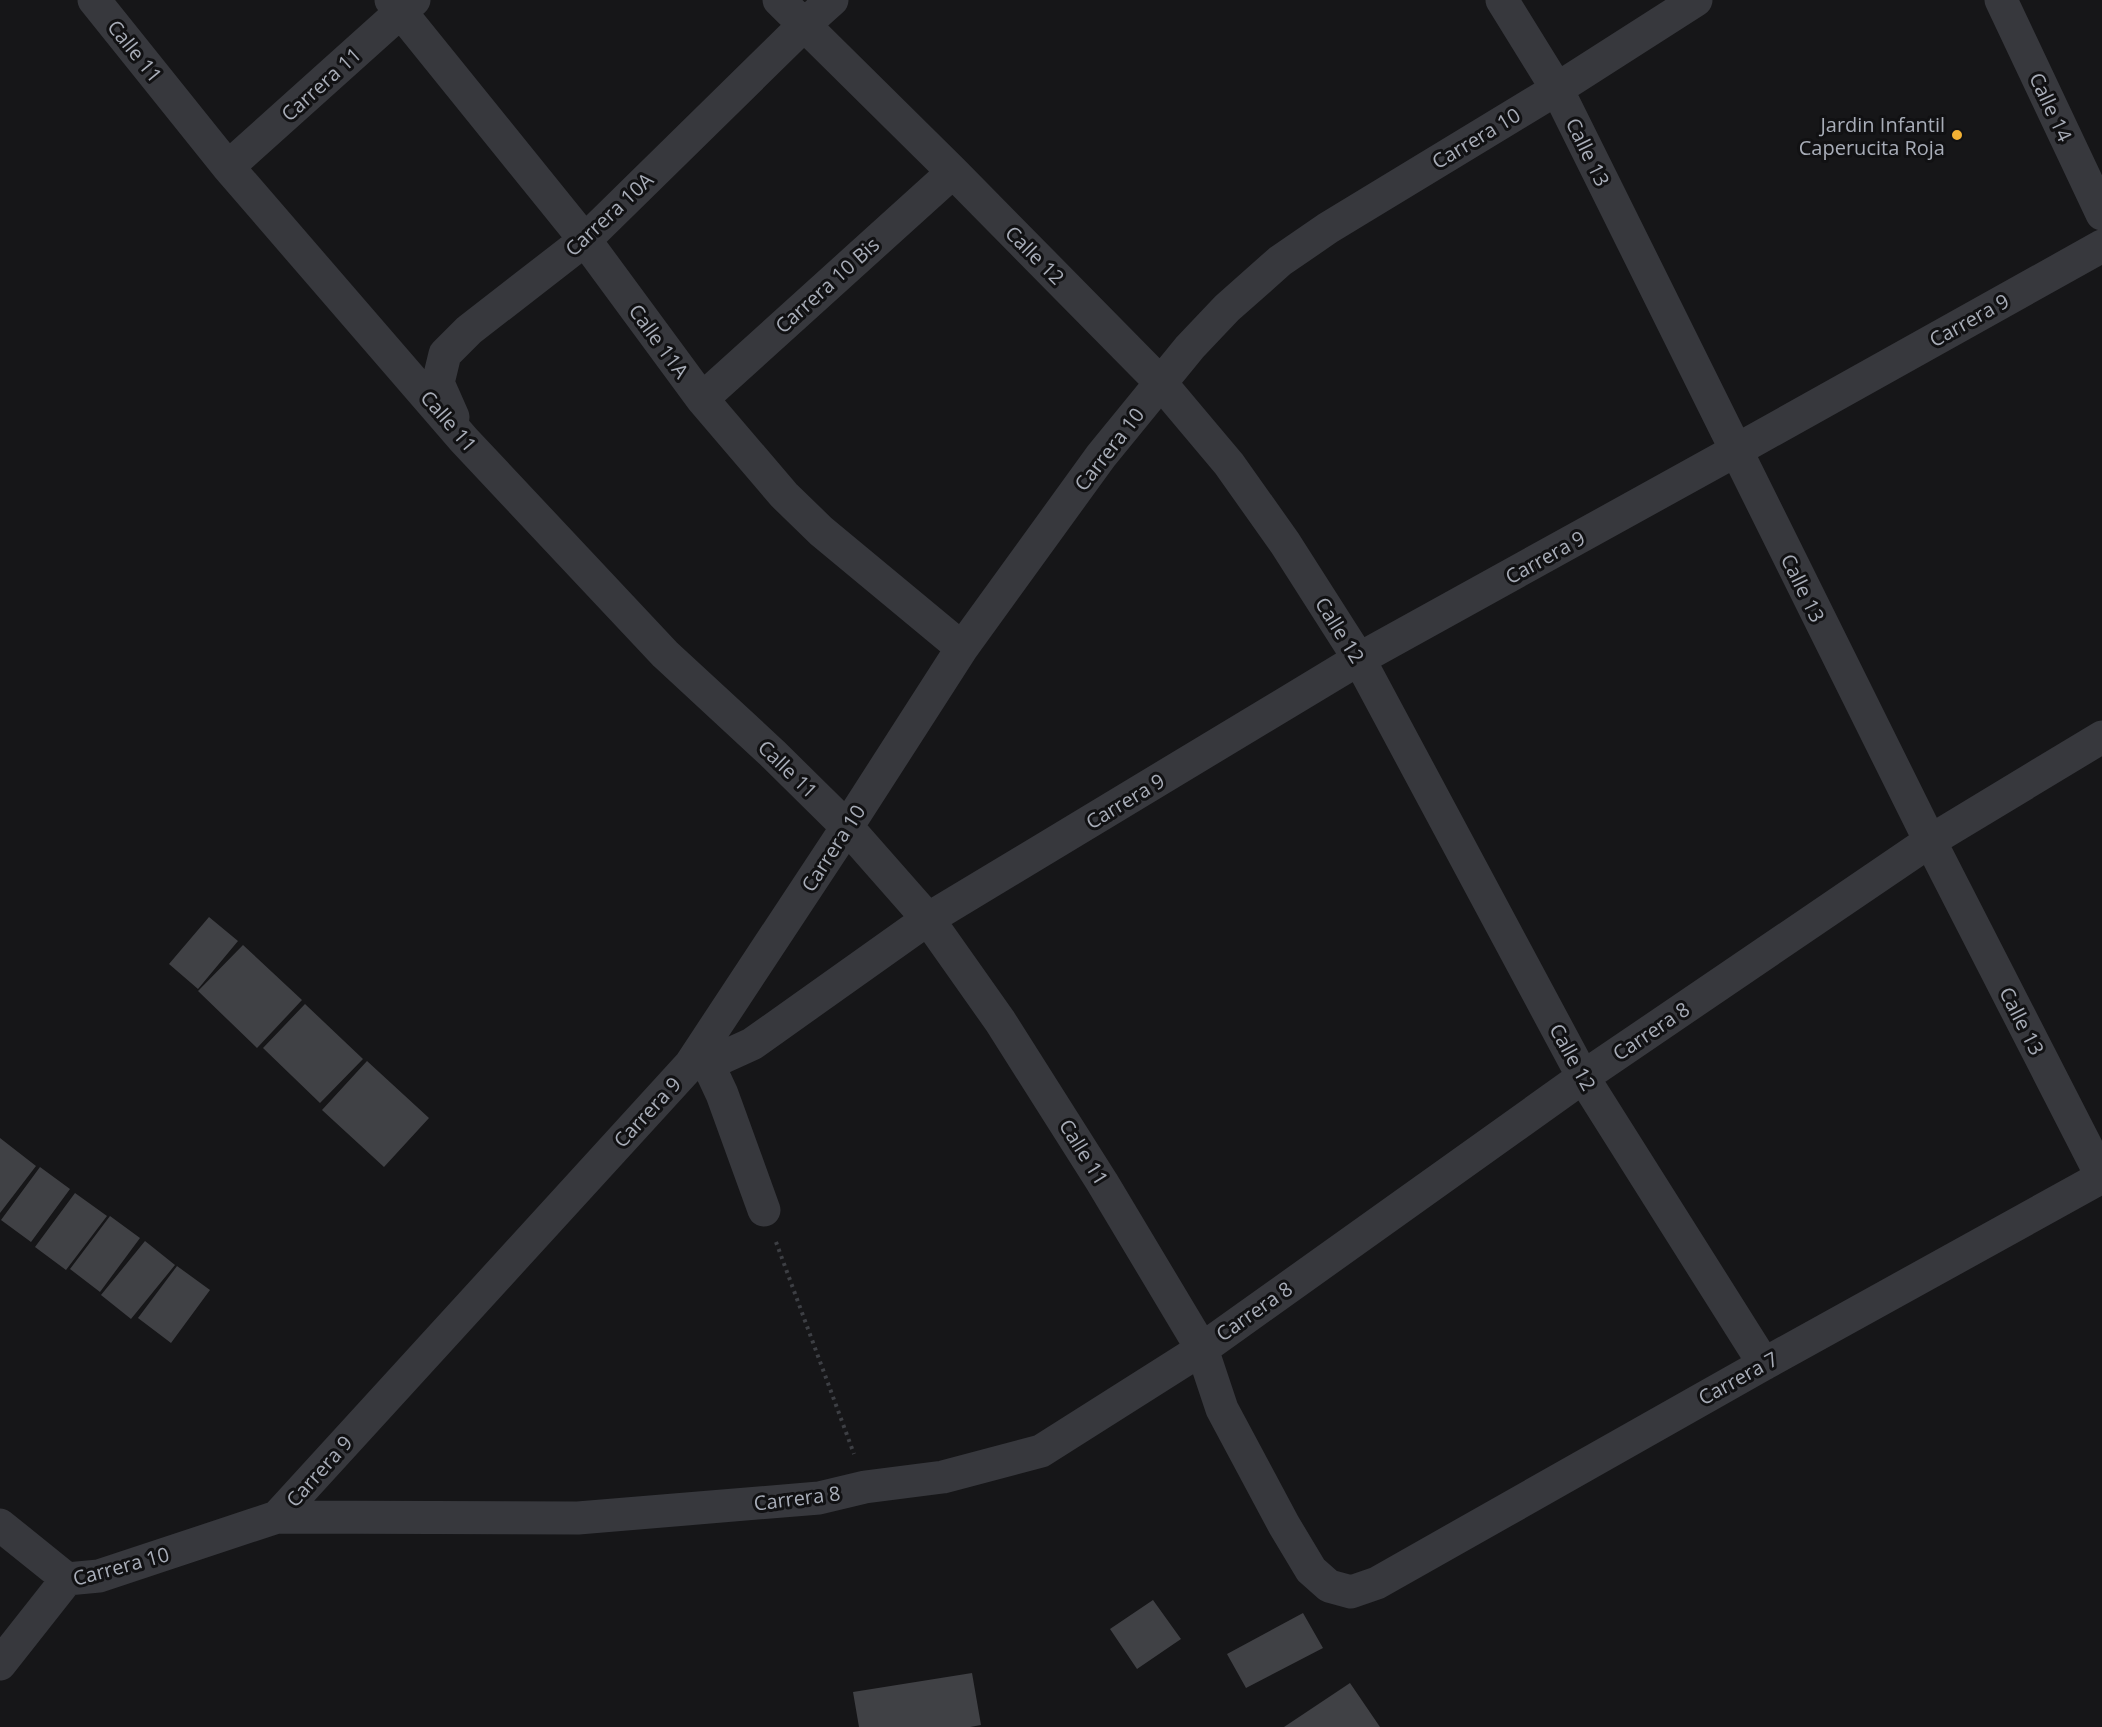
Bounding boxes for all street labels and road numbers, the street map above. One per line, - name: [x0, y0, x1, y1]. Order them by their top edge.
- street label: Calle 11: [102, 14, 168, 88]
- street label: Carrera 11: [275, 41, 367, 127]
- street label: Calle 14: [2023, 68, 2079, 146]
- street label: Carrera 10: [1427, 101, 1525, 175]
- street label: Calle 13: [1560, 113, 1616, 191]
- street label: Carrera 10A: [559, 166, 659, 262]
- street label: Calle 12: [1000, 220, 1070, 290]
- street label: Carrera 10 Bis: [769, 231, 885, 339]
- street label: Carrera 9: [1924, 287, 2014, 353]
- street label: Calle 11A: [623, 298, 695, 384]
- street label: Calle 11: [415, 385, 483, 457]
- street label: Carrera 10: [1068, 402, 1150, 496]
- street label: Carrera 9: [1500, 524, 1590, 590]
- street label: Calle 13: [1775, 549, 1831, 627]
- street label: Calle 12: [1309, 592, 1371, 668]
- street label: Calle 11: [752, 734, 824, 804]
- street label: Carrera 9: [1081, 767, 1169, 835]
- street label: Carrera 10: [795, 799, 871, 897]
- street label: Calle 13: [1993, 982, 2051, 1060]
- street label: Carrera 8: [1607, 995, 1695, 1067]
- street label: Calle 12: [1543, 1018, 1603, 1096]
- street label: Carrera 9: [607, 1071, 687, 1153]
- street label: Calle 11: [1053, 1114, 1115, 1190]
- street label: Carrera 8: [1211, 1275, 1297, 1347]
- street label: Carrera 7: [1693, 1345, 1783, 1411]
- street label: Carrera 9: [280, 1430, 358, 1512]
- street label: Carrera 8: [752, 1479, 842, 1517]
- street label: Carrera 10: [70, 1540, 172, 1592]

